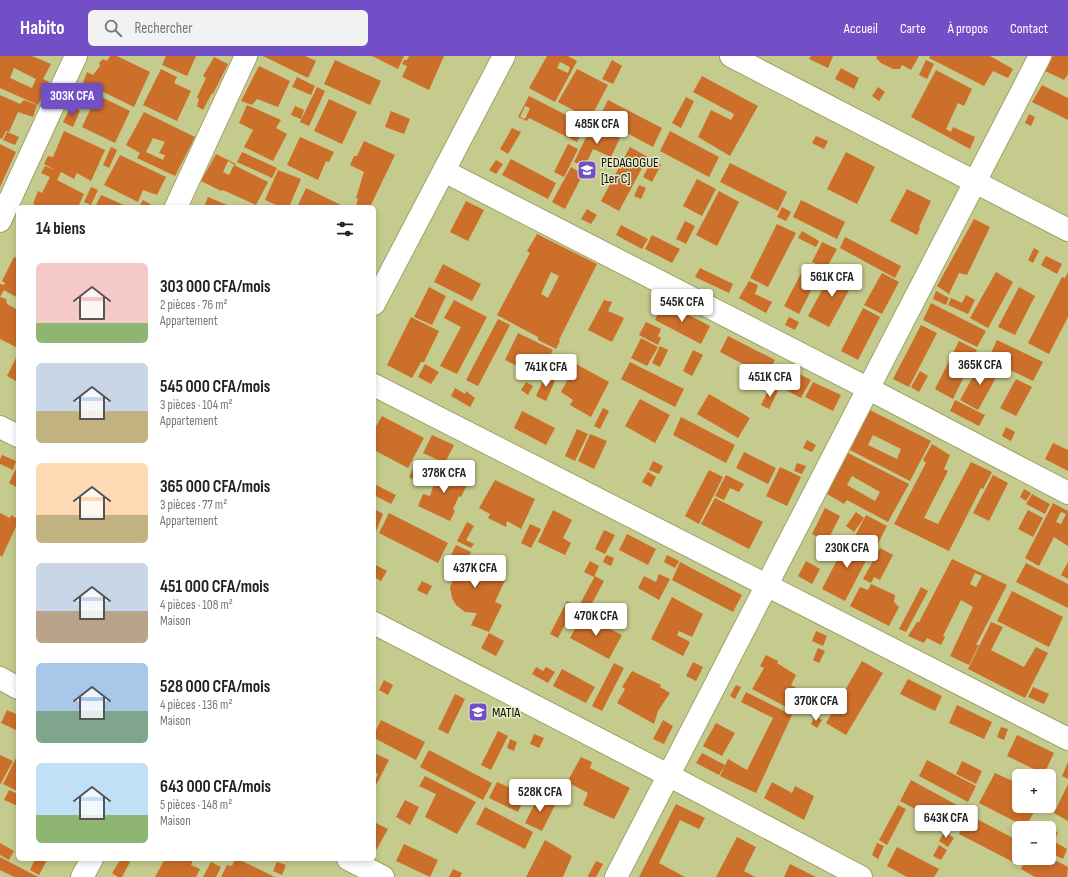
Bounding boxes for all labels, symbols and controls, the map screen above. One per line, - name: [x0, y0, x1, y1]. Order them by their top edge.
- search box: [88, 10, 368, 46]
- text: Habito: [20, 17, 64, 40]
- icon: search: [102, 17, 124, 39]
- text: Rechercher: [134, 19, 193, 38]
- text: Accueil: [844, 20, 878, 37]
- text: Carte: [900, 20, 926, 37]
- text: À propos: [948, 20, 988, 37]
- text: Contact: [1010, 20, 1048, 37]
- pin: 303K CFA: [31, 83, 113, 117]
- text: 303K CFA: [50, 88, 94, 104]
- pin: 485K CFA: [556, 111, 638, 145]
- text: 485K CFA: [575, 116, 619, 132]
- place label: PEDAGOGUE [1er C]: [601, 154, 659, 187]
- school or university icon: PEDAGOGUE [1er C]: [576, 159, 598, 181]
- icon: filters: [334, 218, 356, 240]
- text: 14 biens: [36, 219, 86, 239]
- pin: 561K CFA: [791, 264, 873, 298]
- text: 561K CFA: [810, 269, 854, 285]
- text: 303 000 CFA/mois: [160, 277, 271, 297]
- icon: home: [68, 279, 116, 327]
- pin: 545K CFA: [641, 289, 723, 323]
- text: 545K CFA: [660, 294, 704, 310]
- text: 2 pièces · 76 m²: [160, 297, 228, 313]
- text: Appartement: [160, 313, 218, 329]
- pin: 365K CFA: [939, 352, 1021, 386]
- pin: 741K CFA: [505, 354, 587, 388]
- text: 365K CFA: [958, 357, 1002, 373]
- text: 741K CFA: [525, 359, 567, 375]
- pin: 451K CFA: [729, 364, 811, 398]
- text: 451K CFA: [748, 369, 792, 385]
- text: 545 000 CFA/mois: [160, 377, 270, 397]
- icon: home: [68, 379, 116, 427]
- text: 3 pièces · 104 m²: [160, 397, 233, 413]
- text: Appartement: [160, 413, 218, 429]
- pin: 378K CFA: [403, 460, 485, 494]
- text: 378K CFA: [422, 465, 466, 481]
- text: 365 000 CFA/mois: [160, 477, 270, 497]
- icon: home: [68, 479, 116, 527]
- text: 3 pièces · 77 m²: [160, 497, 227, 513]
- text: Appartement: [160, 513, 218, 529]
- pin: 230K CFA: [806, 535, 888, 569]
- text: 230K CFA: [825, 540, 869, 556]
- pin: 437K CFA: [434, 555, 516, 589]
- text: 437K CFA: [453, 560, 497, 576]
- text: 451 000 CFA/mois: [160, 577, 269, 597]
- icon: home: [68, 579, 116, 627]
- text: 4 pièces · 108 m²: [160, 597, 233, 613]
- pin: 470K CFA: [555, 603, 637, 637]
- text: 470K CFA: [574, 608, 618, 624]
- text: Maison: [160, 613, 191, 629]
- text: 528 000 CFA/mois: [160, 677, 270, 697]
- icon: home: [68, 679, 116, 727]
- pin: 370K CFA: [775, 688, 857, 722]
- text: 370K CFA: [794, 693, 838, 709]
- text: 4 pièces · 136 m²: [160, 697, 232, 713]
- school or university icon: MATIA: [467, 701, 489, 723]
- place label: MATIA: [492, 704, 521, 721]
- text: Maison: [160, 713, 191, 729]
- map controls: [1012, 769, 1056, 865]
- button: +: [1012, 769, 1056, 813]
- text: 643 000 CFA/mois: [160, 777, 271, 797]
- icon: home: [68, 779, 116, 827]
- pin: 528K CFA: [499, 779, 581, 813]
- text: 528K CFA: [518, 784, 562, 800]
- text: 5 pièces · 148 m²: [160, 797, 232, 813]
- pin: 643K CFA: [905, 805, 987, 839]
- text: 643K CFA: [924, 810, 968, 826]
- text: Maison: [160, 813, 191, 829]
- button: −: [1012, 821, 1056, 865]

